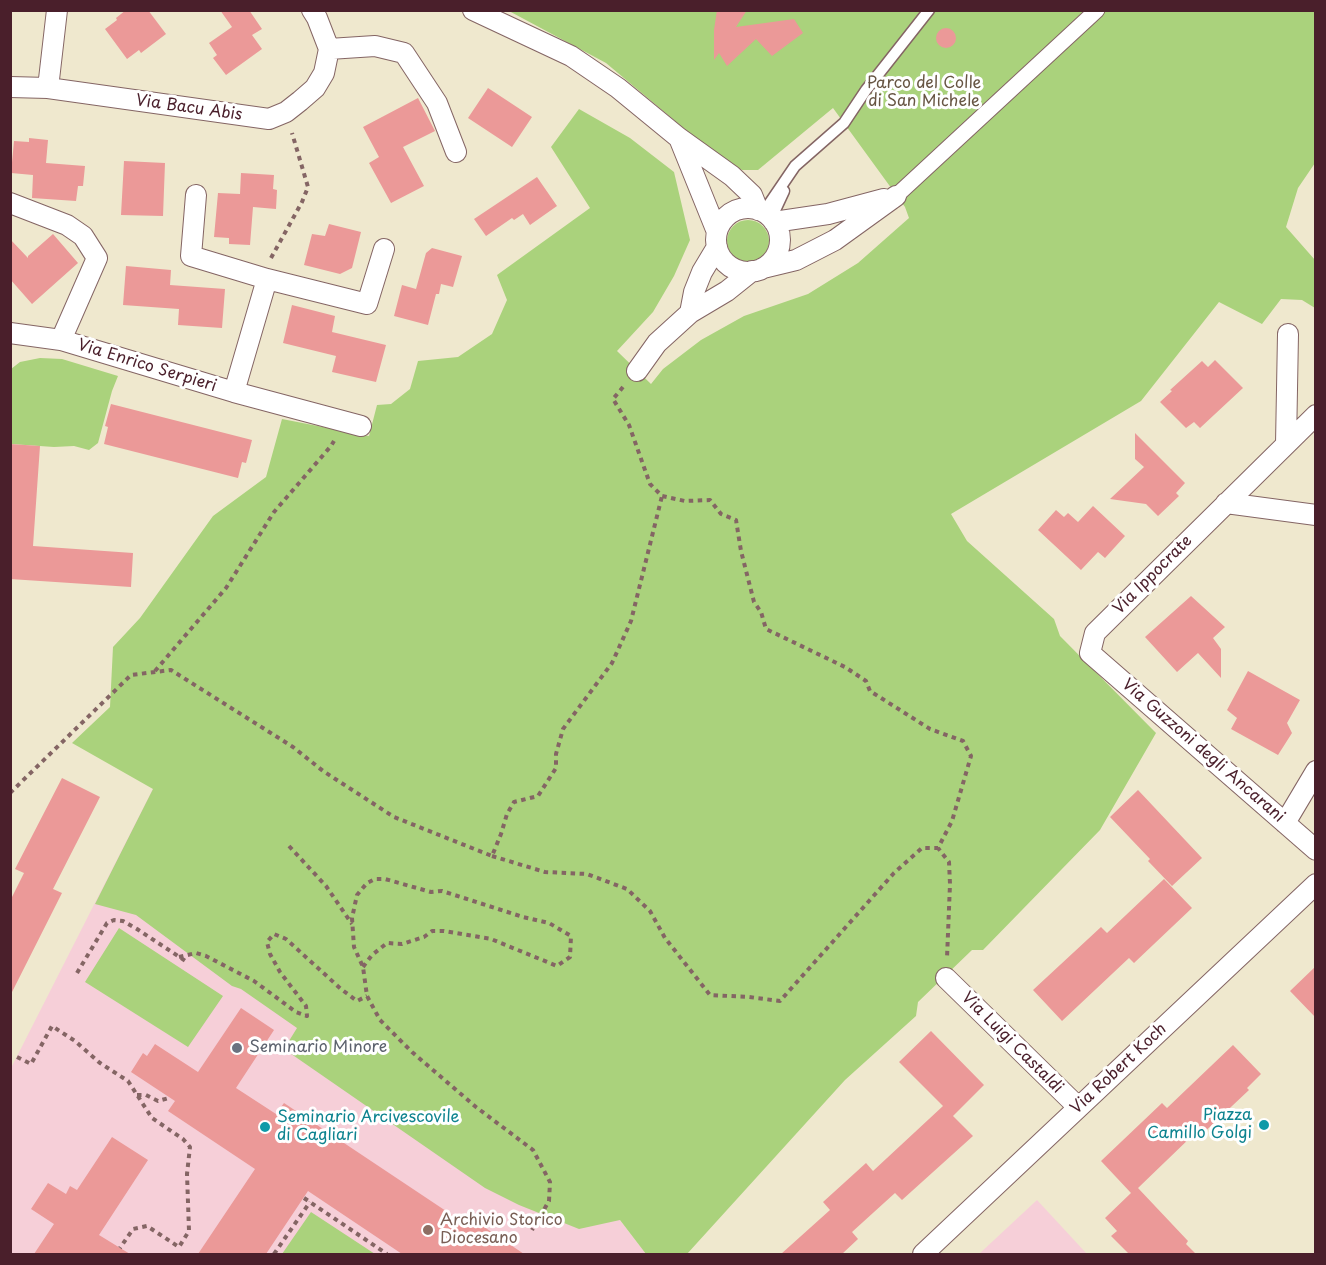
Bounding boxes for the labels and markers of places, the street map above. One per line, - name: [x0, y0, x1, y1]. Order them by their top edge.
- place label: Seminario Minore: [249, 1038, 387, 1058]
- marker: Seminario Minore: [230, 1041, 244, 1055]
- place label: Piazza Camillo Golgi: [1147, 1106, 1252, 1144]
- place label: Seminario Arcivescovile di Cagliari: [277, 1108, 460, 1146]
- marker: Piazza Camillo Golgi: [1257, 1118, 1271, 1132]
- marker: Seminario Arcivescovile di Cagliari: [258, 1120, 272, 1134]
- place label: Archivio Storico Diocesano: [440, 1211, 563, 1249]
- marker: Archivio Storico Diocesano: [421, 1223, 435, 1237]

